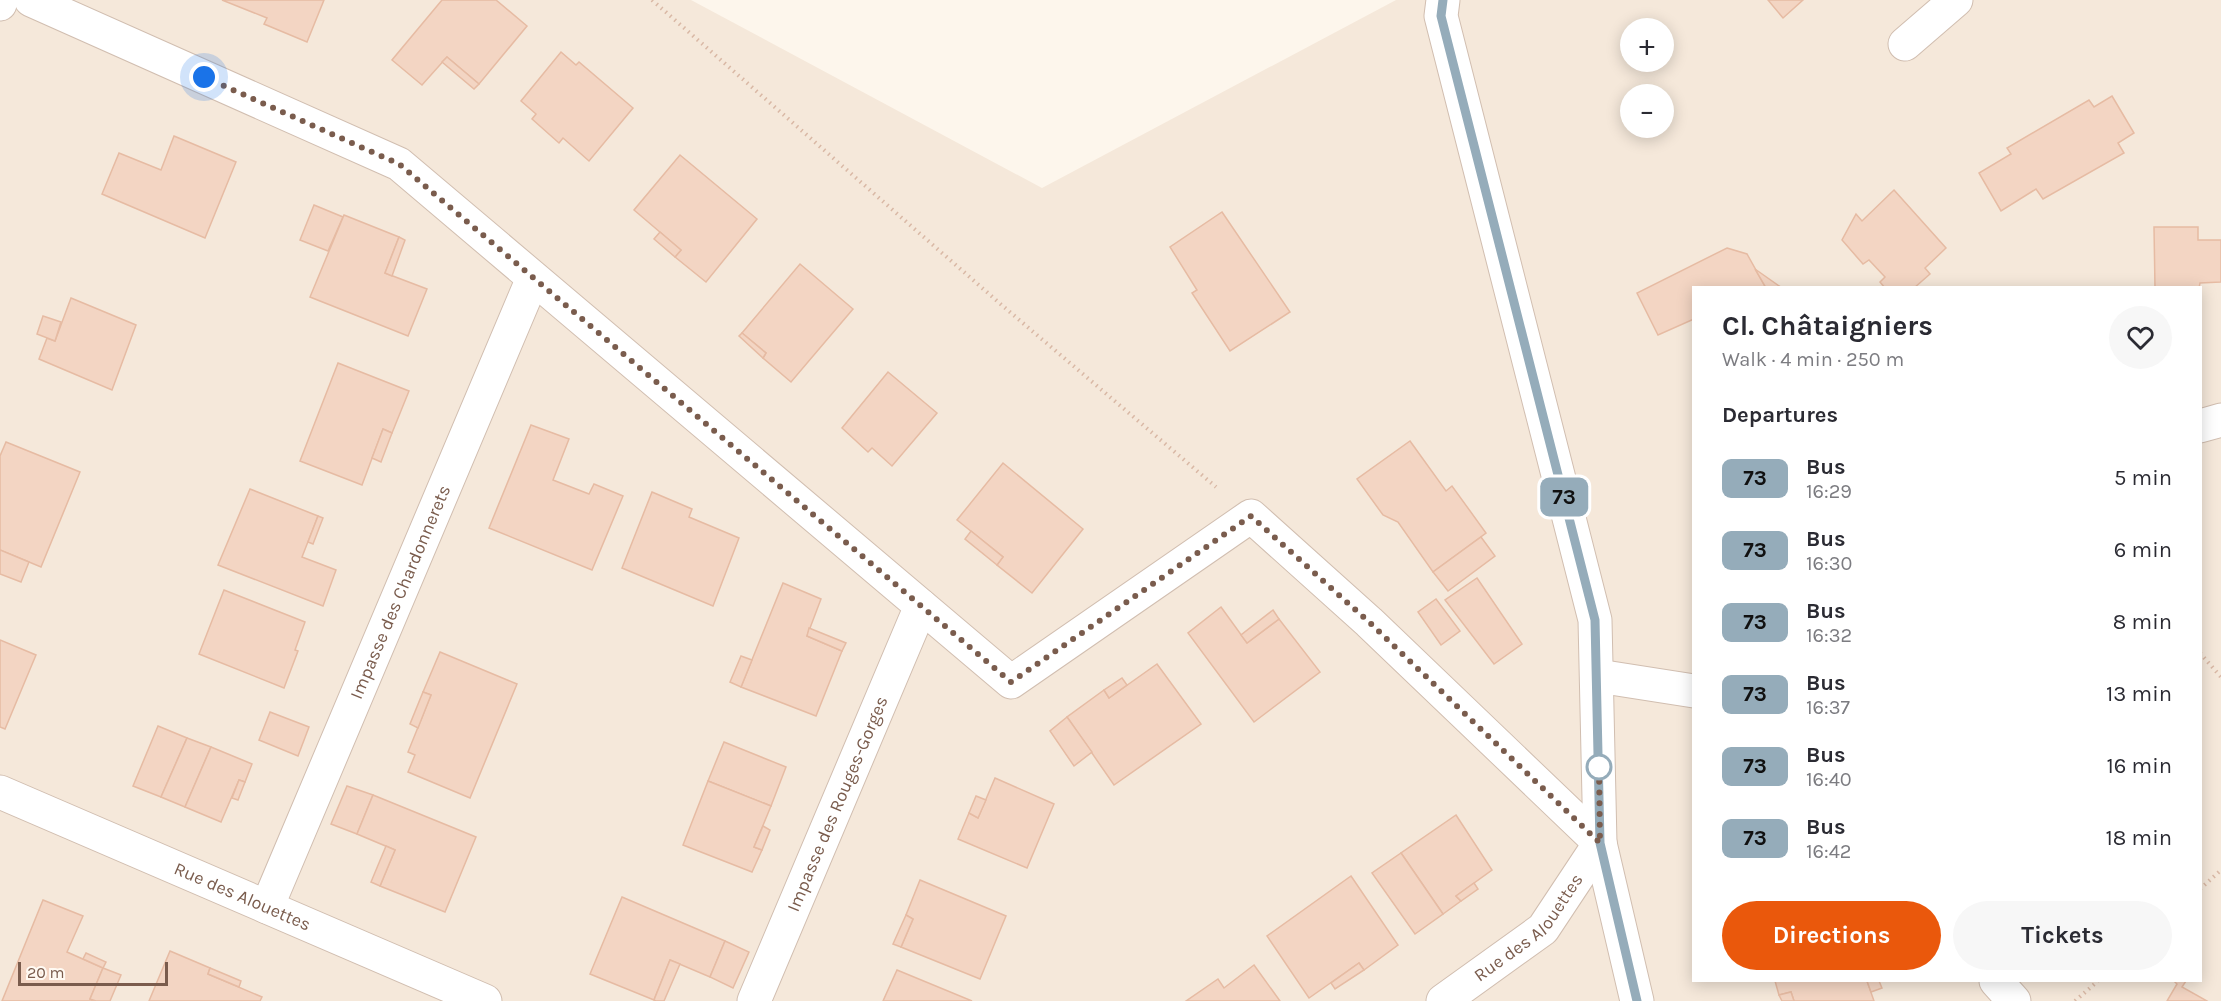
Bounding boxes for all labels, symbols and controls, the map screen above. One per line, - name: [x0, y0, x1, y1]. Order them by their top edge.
- map controls: [1620, 18, 1674, 138]
- button: +: [1620, 18, 1674, 72]
- your location: [189, 62, 219, 92]
- button: −: [1620, 84, 1674, 138]
- button: heart: [2109, 306, 2172, 369]
- text: Cl. Châtaigniers: [1722, 309, 1933, 342]
- text: Walk · 4 min · 250 m: [1722, 348, 1904, 371]
- text: Departures: [1722, 402, 1838, 428]
- text: Bus: [1806, 454, 1846, 480]
- text: 5 min: [2114, 465, 2172, 491]
- text: 73: [1743, 466, 1767, 490]
- line badge: 73: [1537, 478, 1591, 516]
- text: 16:29: [1806, 480, 1852, 503]
- street label: Impasse des Chardonnerets: [345, 482, 455, 702]
- text: 73: [1552, 485, 1576, 509]
- text: Bus: [1806, 526, 1846, 552]
- text: 6 min: [2114, 537, 2172, 563]
- text: 73: [1743, 538, 1767, 562]
- text: 16:30: [1806, 552, 1852, 575]
- text: Bus: [1806, 598, 1846, 624]
- text: 8 min: [2113, 609, 2172, 635]
- text: 73: [1743, 610, 1767, 634]
- text: 16:32: [1806, 624, 1852, 647]
- text: Bus: [1806, 670, 1846, 696]
- text: 13 min: [2106, 681, 2172, 707]
- text: 73: [1743, 682, 1767, 706]
- street label: Impasse des Rouges-Gorges: [782, 693, 893, 915]
- text: 16:37: [1806, 696, 1850, 719]
- text: Bus: [1806, 742, 1846, 768]
- text: 16 min: [2106, 753, 2172, 779]
- unlabelled marker: [1586, 754, 1612, 780]
- text: 73: [1743, 754, 1767, 778]
- text: 16:40: [1806, 768, 1852, 791]
- text: Bus: [1806, 814, 1846, 840]
- text: 18 min: [2106, 825, 2172, 851]
- text: 73: [1743, 826, 1767, 850]
- text: 16:42: [1806, 840, 1851, 863]
- street label: Rue des Alouettes: [171, 857, 314, 936]
- street label: Rue des Alouettes: [1470, 869, 1588, 986]
- button: Directions: [1722, 901, 1941, 970]
- button: Tickets: [1953, 901, 2172, 970]
- scale bar: [18, 959, 168, 986]
- text: 20 m: [27, 963, 65, 982]

